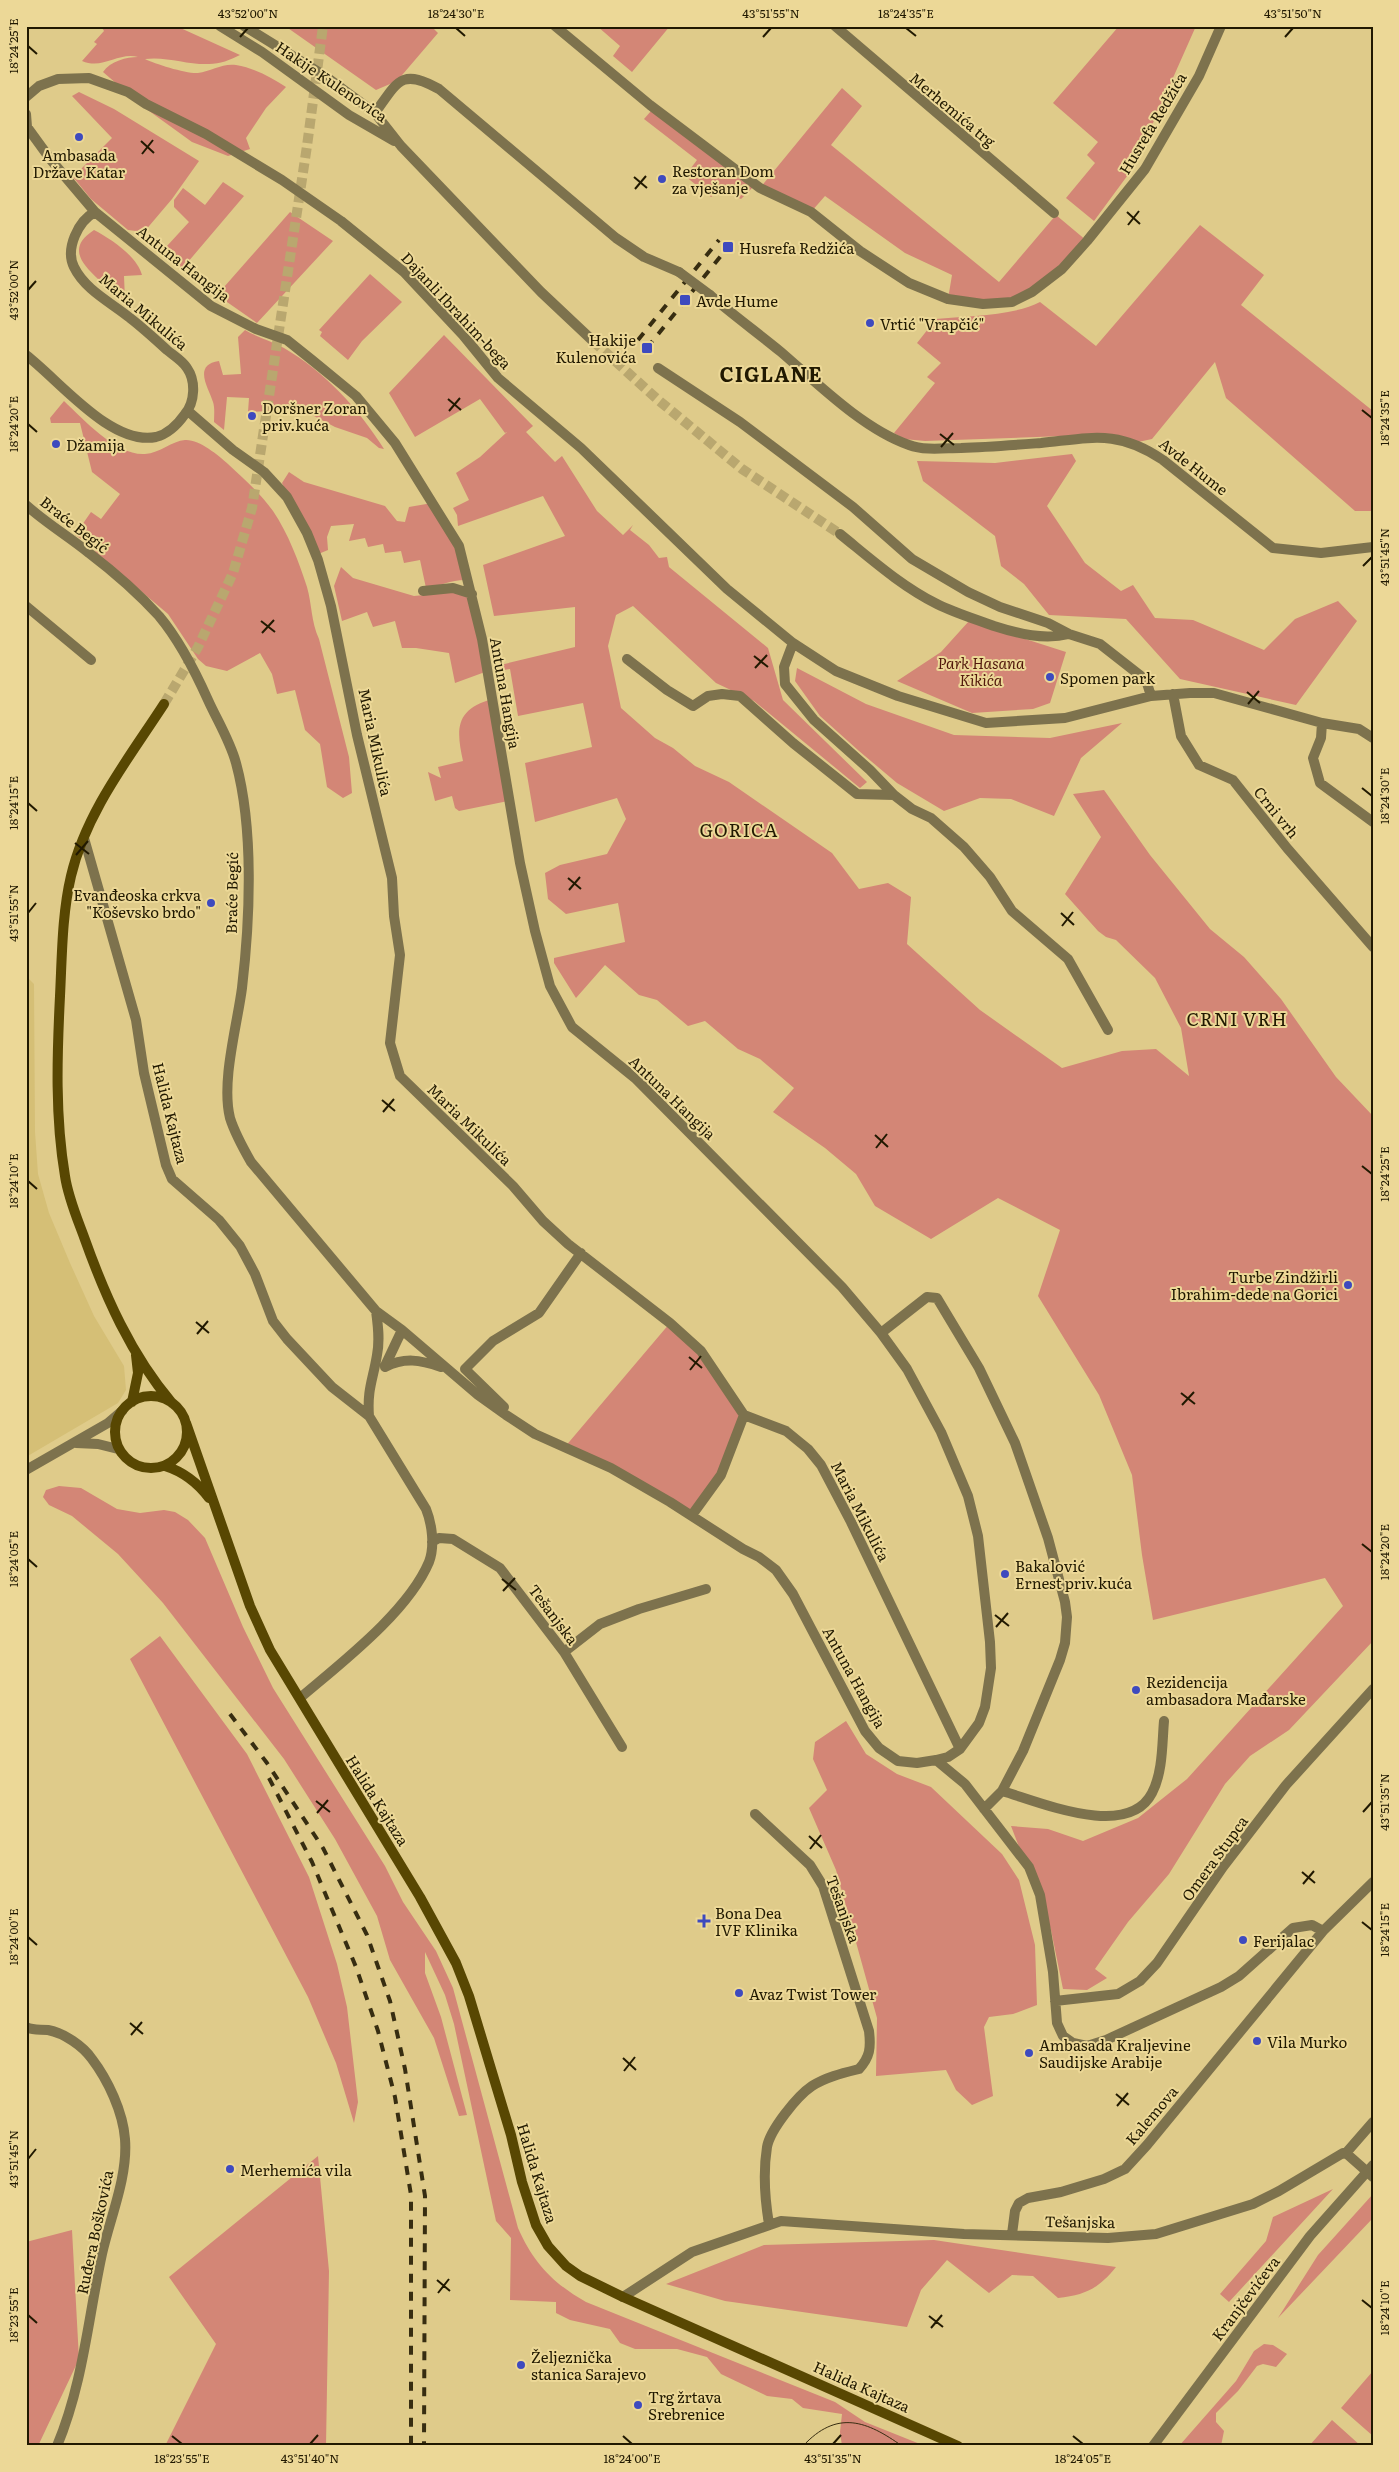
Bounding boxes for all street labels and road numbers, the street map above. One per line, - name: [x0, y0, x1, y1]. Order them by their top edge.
- street label: Hakije Kulenovica: [271, 35, 393, 128]
- street label: Merhemića trg: [905, 66, 1001, 152]
- street label: Husrefa Redžića: [1112, 67, 1192, 178]
- street label: Antuna Hangija: [132, 219, 236, 307]
- street label: Dajanli Ibrahim-bega: [396, 246, 518, 374]
- street label: Maria Mikulića: [95, 267, 194, 356]
- street label: Avde Hume: [1155, 432, 1234, 500]
- street label: Braće Begić: [36, 490, 115, 559]
- street label: Antuna Hangija: [485, 635, 527, 752]
- street label: Maria Mikulića: [353, 686, 399, 799]
- street label: Crni vrh: [1249, 781, 1305, 843]
- street label: Braće Begić: [219, 851, 243, 934]
- street label: Antuna Hangija: [624, 1049, 722, 1145]
- street label: Halida Kajtaza: [147, 1060, 195, 1167]
- street label: Maria Mikulića: [423, 1078, 518, 1171]
- street label: Maria Mikulića: [826, 1457, 897, 1566]
- street label: Tešanjska: [524, 1579, 585, 1650]
- street label: Antuna Hangija: [818, 1622, 893, 1733]
- street label: Halida Kajtaza: [341, 1750, 416, 1851]
- street label: Omera Stupca: [1175, 1810, 1253, 1906]
- street label: Tešanjska: [821, 1872, 867, 1947]
- street label: Kalemova: [1119, 2080, 1183, 2150]
- street label: Halida Kajtaza: [512, 2120, 564, 2227]
- street label: Ruđera Boškovića: [70, 2167, 119, 2296]
- street label: Tešanjska: [1044, 2209, 1116, 2233]
- street label: Kranjčevićeva: [1205, 2250, 1285, 2345]
- street label: Halida Kajtaza: [810, 2354, 915, 2418]

